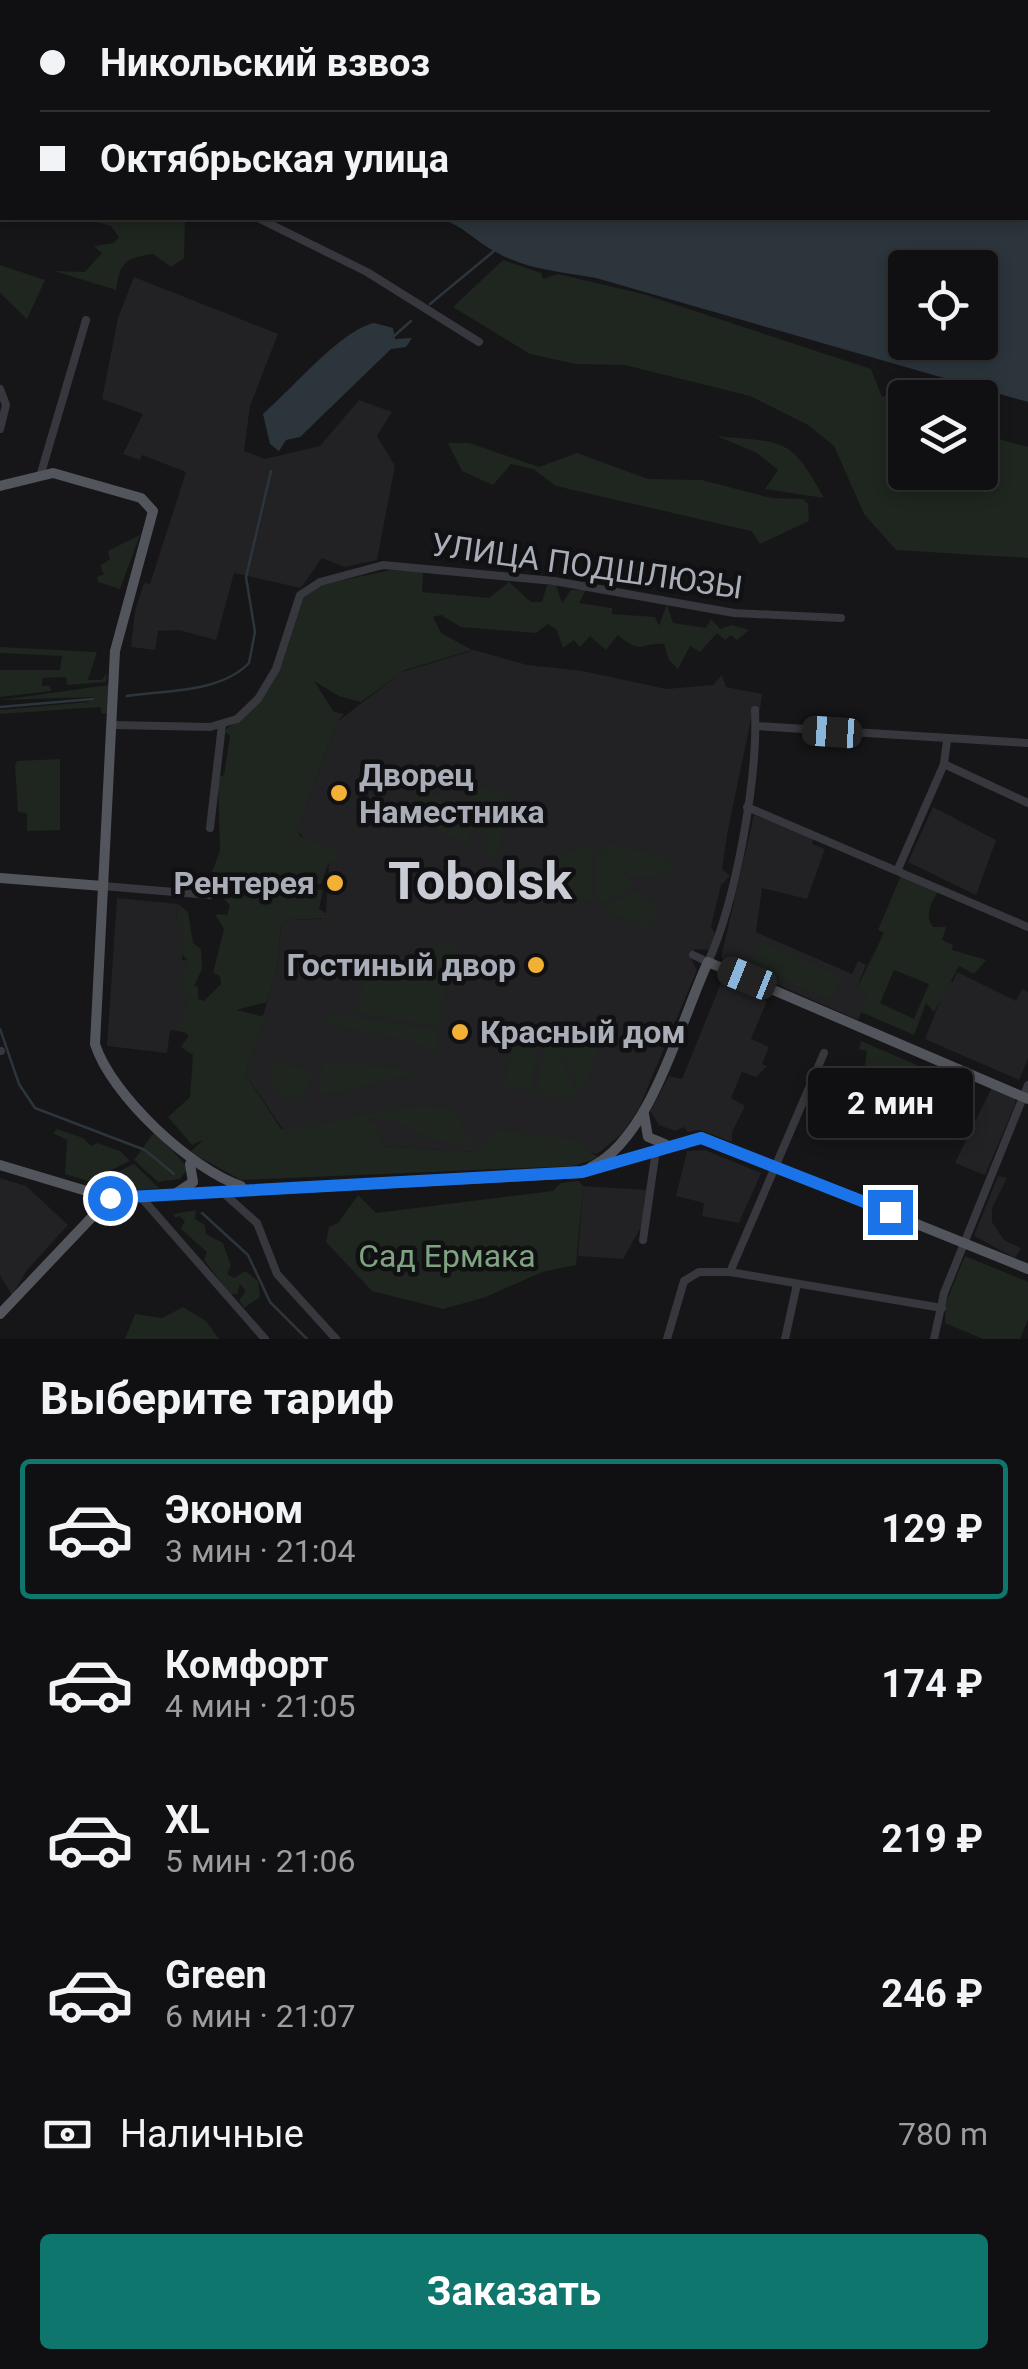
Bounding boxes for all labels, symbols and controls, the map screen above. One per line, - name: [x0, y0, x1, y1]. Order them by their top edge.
- text: Никольский взвоз: [100, 41, 430, 85]
- text: Октябрьская улица: [100, 137, 449, 181]
- map controls: [888, 250, 998, 490]
- button: locate: [888, 250, 998, 360]
- button: layers: [888, 380, 998, 490]
- street label: УЛИЦА ПОДШЛЮЗЫ: [429, 525, 745, 607]
- car: [801, 715, 863, 749]
- place label: Дворец Наместника: [359, 756, 545, 831]
- marker: Дворец Наместника: [328, 782, 350, 804]
- district label: Tobolsk: [388, 851, 573, 912]
- place label: Рентерея: [173, 864, 315, 902]
- marker: Рентерея: [324, 872, 346, 894]
- place label: Гостиный двор: [287, 946, 516, 984]
- car: [714, 953, 780, 1003]
- marker: Гостиный двор: [525, 954, 547, 976]
- place label: Красный дом: [480, 1013, 686, 1051]
- marker: Красный дом: [449, 1021, 471, 1043]
- callout: 2 мин: [808, 1067, 972, 1137]
- text: 2 мин: [847, 1084, 934, 1122]
- route start: [88, 1176, 133, 1221]
- route end: [868, 1190, 913, 1235]
- park label: Сад Ермака: [358, 1237, 536, 1275]
- text: Выберите тариф: [40, 1372, 394, 1425]
- icon: car: [45, 1484, 135, 1574]
- text: Эконом: [165, 1488, 303, 1532]
- text: 129 ₽: [881, 1507, 983, 1551]
- text: 3 мин · 21:04: [165, 1532, 356, 1570]
- icon: car: [45, 1639, 135, 1729]
- text: Комфорт: [165, 1643, 328, 1687]
- text: 174 ₽: [881, 1662, 983, 1706]
- text: 4 мин · 21:05: [165, 1687, 356, 1725]
- icon: car: [45, 1794, 135, 1884]
- text: XL: [165, 1798, 210, 1842]
- text: 219 ₽: [881, 1817, 983, 1861]
- text: 5 мин · 21:06: [165, 1842, 356, 1880]
- icon: car: [45, 1949, 135, 2039]
- text: Green: [165, 1953, 267, 1997]
- text: 246 ₽: [881, 1972, 983, 2016]
- text: 6 мин · 21:07: [165, 1997, 356, 2035]
- icon: cash: [40, 2107, 95, 2162]
- text: Наличные: [120, 2112, 304, 2156]
- text: 780 m: [898, 2115, 988, 2153]
- button: Заказать: [40, 2234, 988, 2349]

